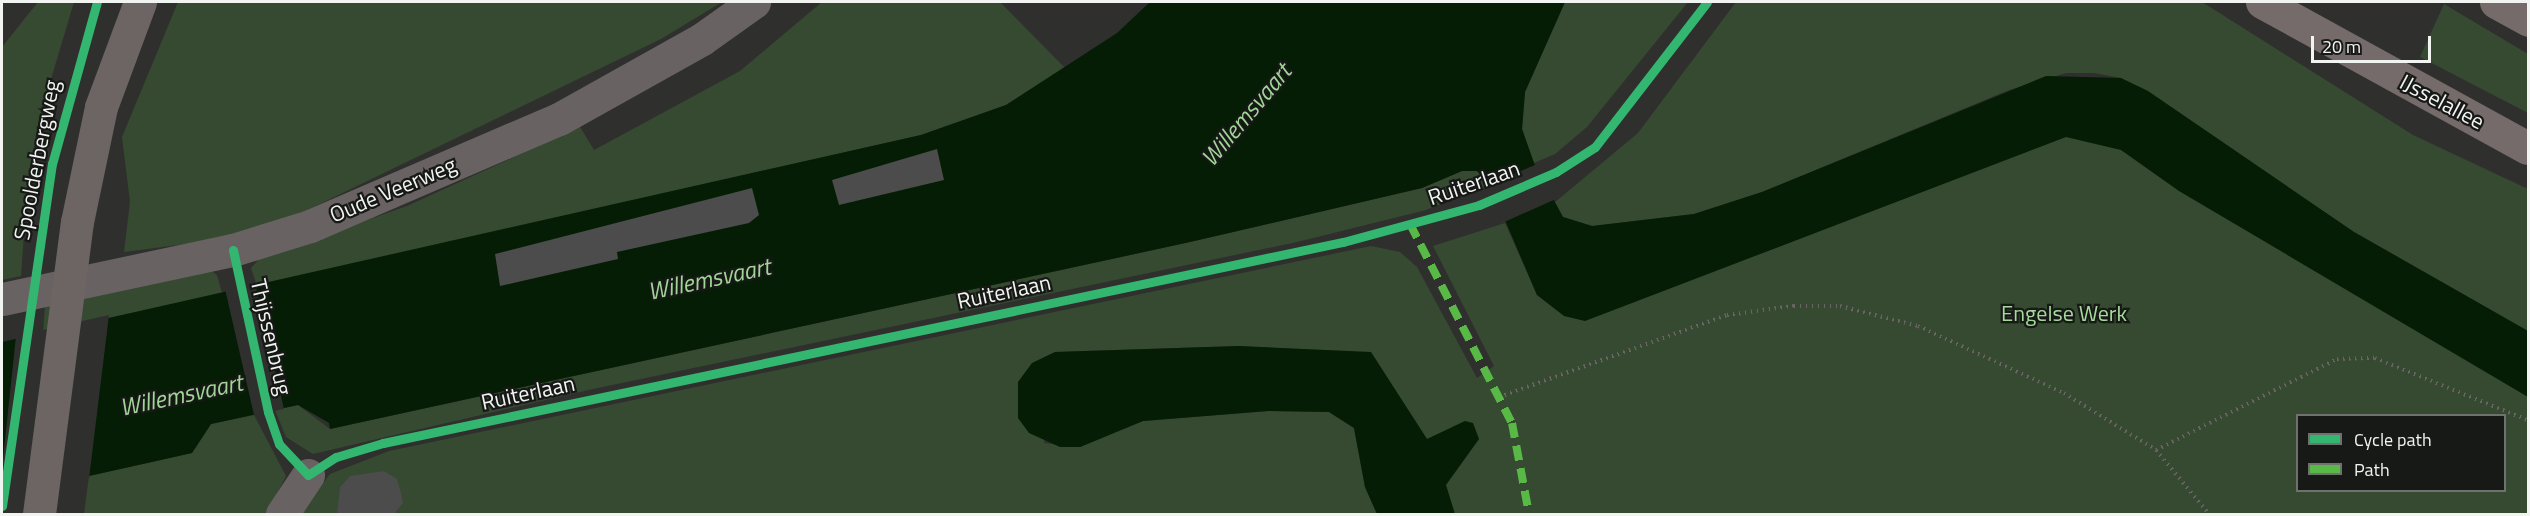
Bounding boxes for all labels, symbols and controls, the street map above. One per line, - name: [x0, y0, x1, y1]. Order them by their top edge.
- scale bar: [2314, 24, 2434, 62]
- text: 20 m: [2322, 33, 2361, 60]
- water label: Willemsvaart: [1195, 58, 1297, 172]
- street label: IJsselallee: [2395, 69, 2489, 135]
- street label: Spoolderbergweg: [9, 78, 65, 242]
- street label: Oude Veerweg: [326, 152, 460, 228]
- street label: Ruiterlaan: [1425, 155, 1523, 211]
- water label: Willemsvaart: [645, 252, 773, 306]
- street label: Ruiterlaan: [955, 269, 1053, 315]
- street label: Thijssenbrug: [245, 276, 297, 398]
- park label: Engelse Werk: [2001, 301, 2127, 327]
- water label: Willemsvaart: [117, 368, 245, 422]
- street label: Ruiterlaan: [479, 370, 577, 416]
- legend: [2296, 414, 2506, 492]
- text: Cycle path: [2354, 426, 2432, 453]
- text: Path: [2354, 456, 2390, 483]

